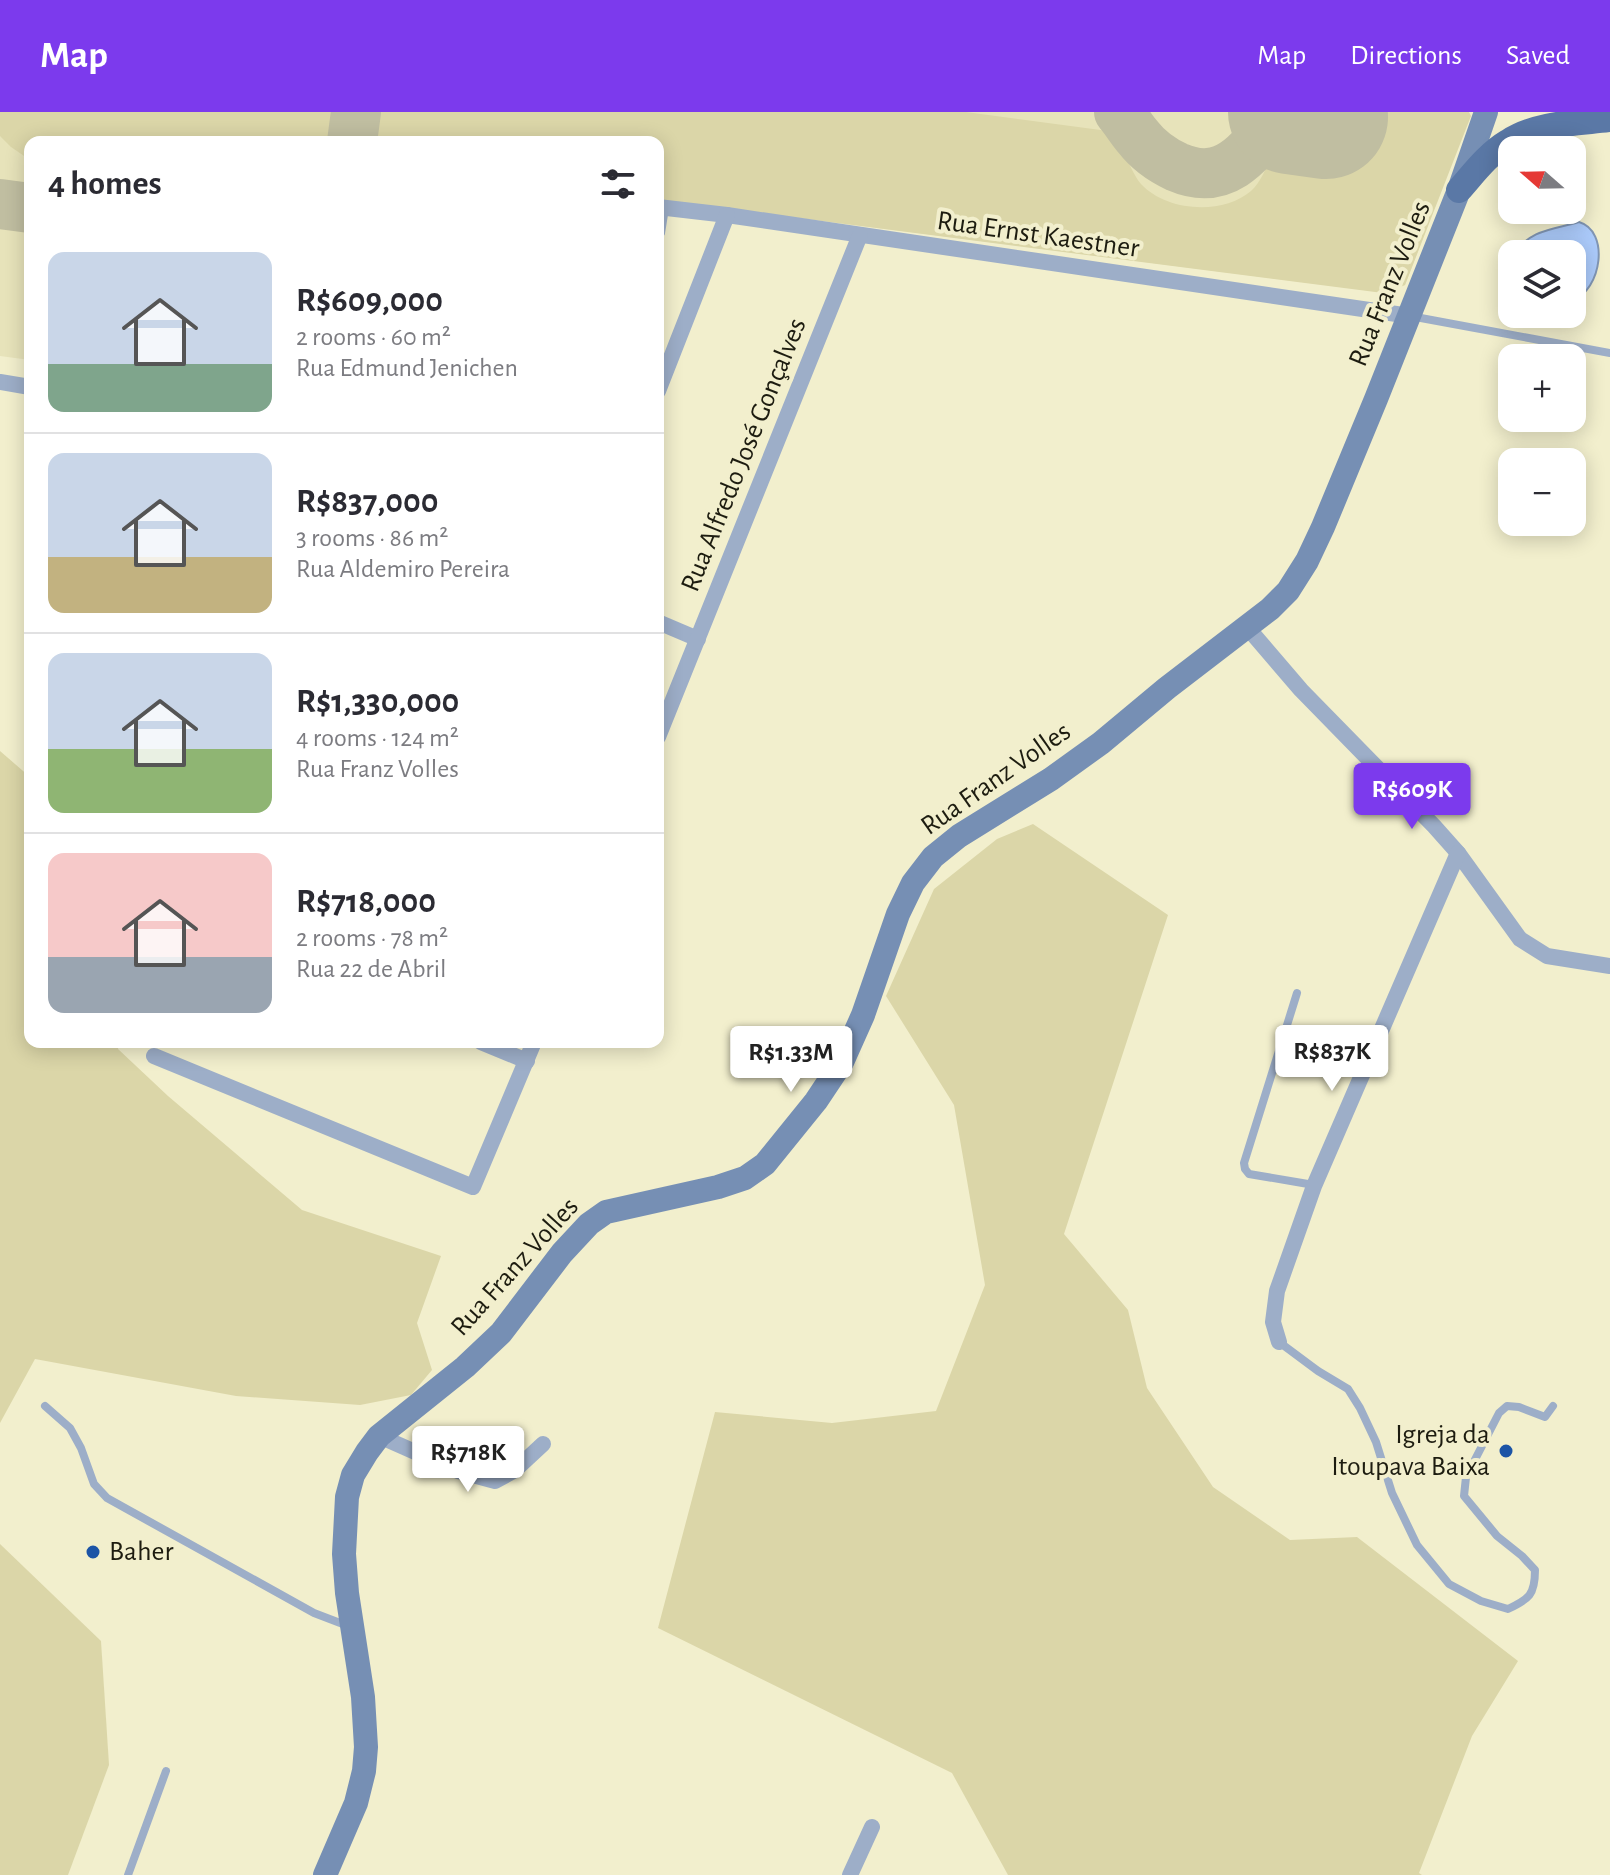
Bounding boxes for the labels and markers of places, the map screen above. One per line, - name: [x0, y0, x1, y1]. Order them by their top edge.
- pin: R$609K: [1347, 763, 1477, 831]
- pin: R$837K: [1267, 1025, 1397, 1093]
- pin: R$1.33M: [717, 1026, 865, 1094]
- place label: Igreja da Itoupava Baixa: [1331, 1421, 1490, 1481]
- pin: R$718K: [403, 1426, 533, 1494]
- marker: Igreja da Itoupava Baixa: [1497, 1442, 1515, 1460]
- place label: Baher: [109, 1538, 173, 1566]
- marker: Baher: [84, 1543, 102, 1561]

